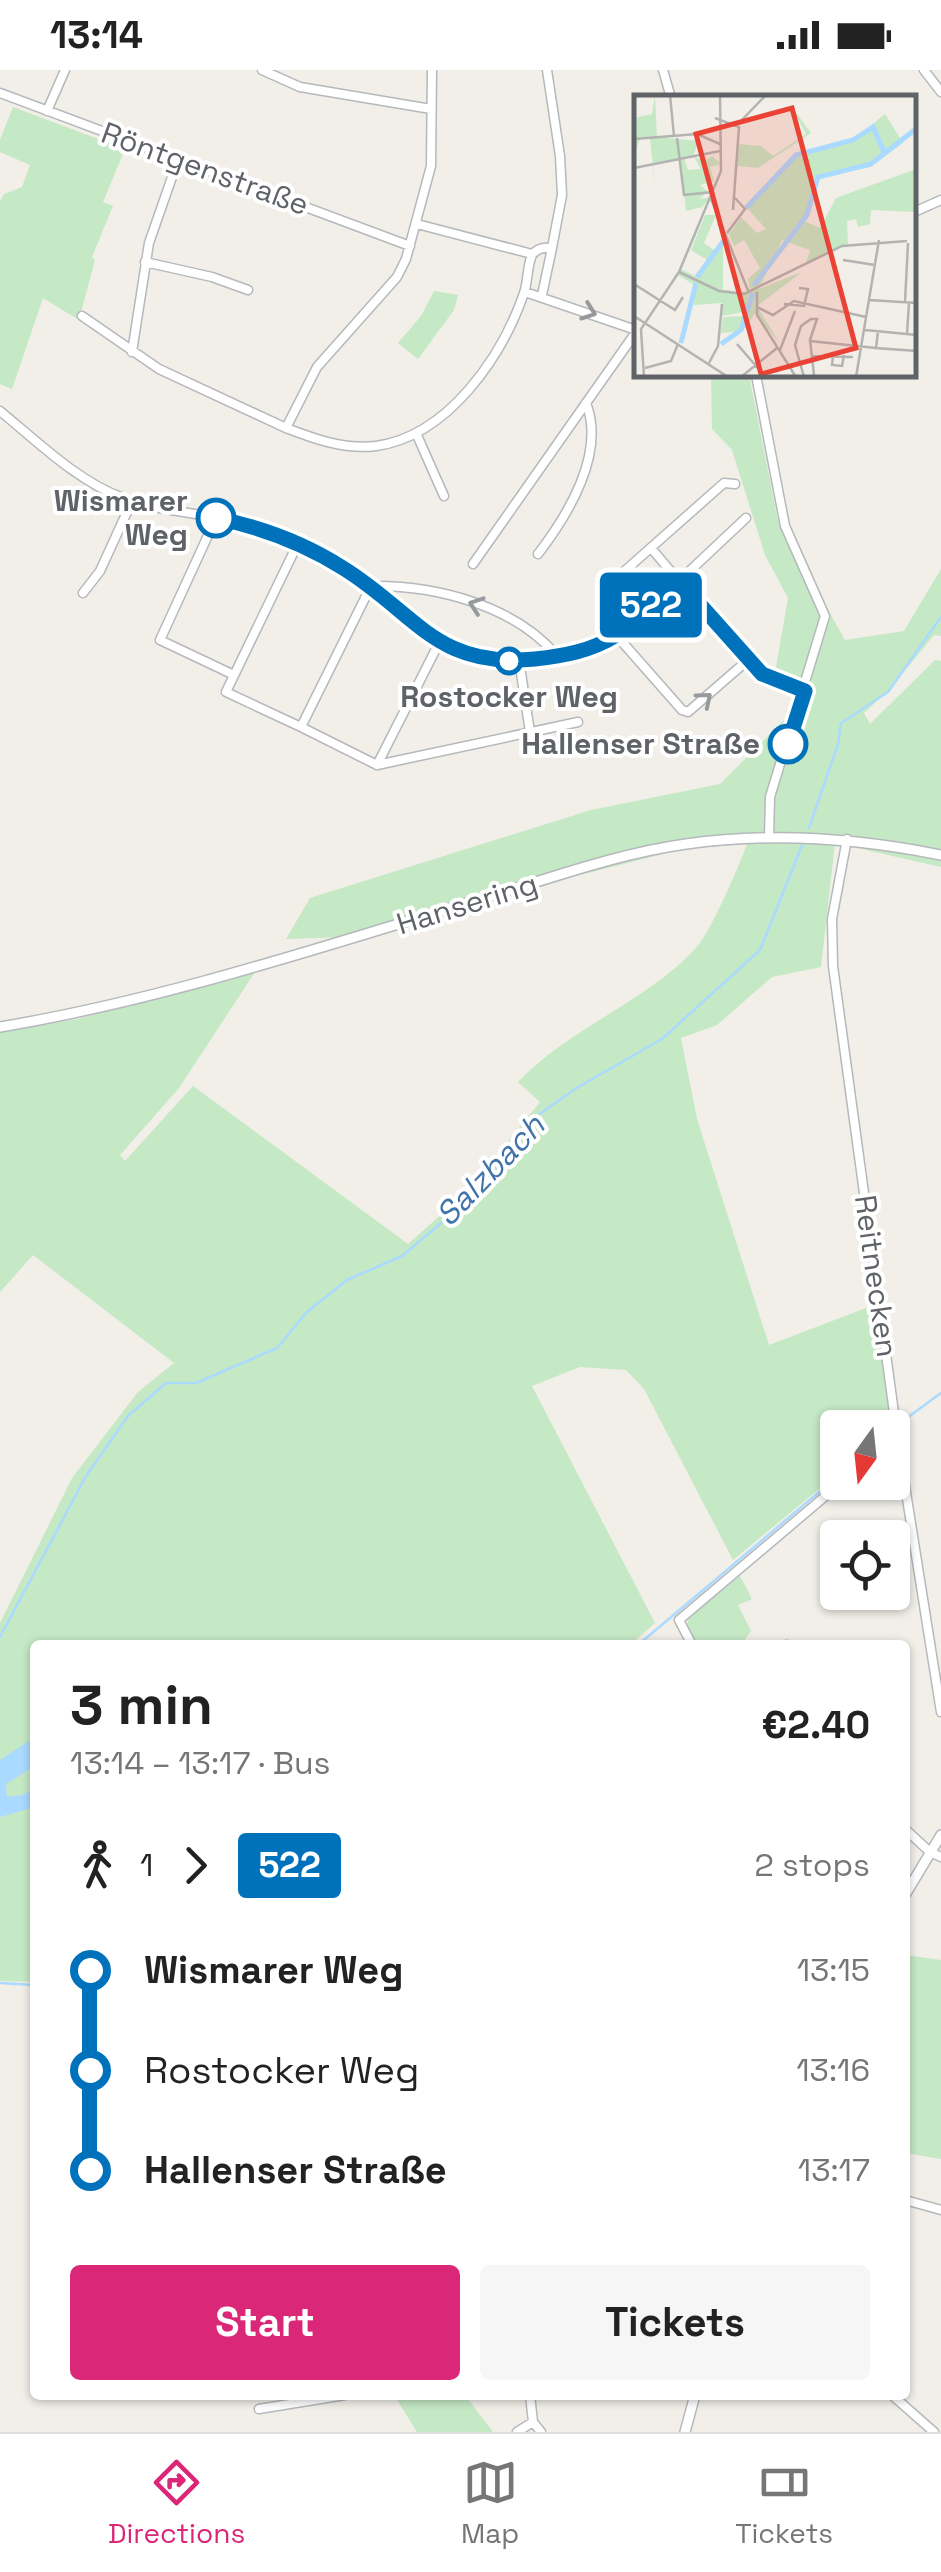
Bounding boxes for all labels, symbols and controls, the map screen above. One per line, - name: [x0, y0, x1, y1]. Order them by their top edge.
- text: 13:14: [50, 11, 143, 59]
- inset map: [634, 95, 916, 378]
- street label: Röntgenstraße: [96, 113, 314, 224]
- one-way arrow: [579, 300, 596, 321]
- place label: Wismarer Weg: [54, 481, 188, 554]
- marker: Wismarer Weg: [197, 499, 235, 537]
- line badge: 522: [594, 572, 708, 638]
- text: 522: [620, 583, 682, 627]
- one-way arrow: [468, 596, 485, 617]
- marker: Rostocker Weg: [496, 648, 522, 674]
- place label: Rostocker Weg: [400, 677, 618, 716]
- one-way arrow: [693, 692, 712, 710]
- place label: Hallenser Straße: [521, 724, 760, 763]
- marker: Hallenser Straße: [769, 725, 807, 763]
- street label: Hansering: [392, 864, 542, 943]
- water label: Salzbach: [427, 1105, 554, 1234]
- street label: Reitnecken: [846, 1192, 907, 1360]
- north arrow: [820, 1410, 910, 1500]
- map controls: [820, 1410, 910, 1610]
- button: locate: [820, 1520, 910, 1610]
- text: 3 min: [70, 1670, 213, 1740]
- text: €2.40: [762, 1701, 870, 1749]
- text: 13:14 – 13:17 · Bus: [70, 1743, 330, 1783]
- icon: walk: [70, 1838, 125, 1893]
- icon: forward: [168, 1838, 223, 1893]
- text: 522: [258, 1843, 321, 1887]
- text: 1: [140, 1845, 153, 1885]
- text: 2 stops: [755, 1845, 870, 1885]
- text: Wismarer Weg: [144, 1946, 403, 1994]
- text: 13:15: [797, 1950, 870, 1990]
- text: Rostocker Weg: [144, 2046, 419, 2094]
- text: 13:16: [796, 2050, 870, 2090]
- text: Hallenser Straße: [144, 2146, 447, 2194]
- text: 13:17: [798, 2150, 870, 2190]
- button: Start: [70, 2265, 460, 2380]
- button: Tickets: [480, 2265, 870, 2380]
- tab: Directions: [108, 2455, 245, 2551]
- tab: Map: [461, 2455, 519, 2551]
- tab: Tickets: [735, 2455, 833, 2551]

